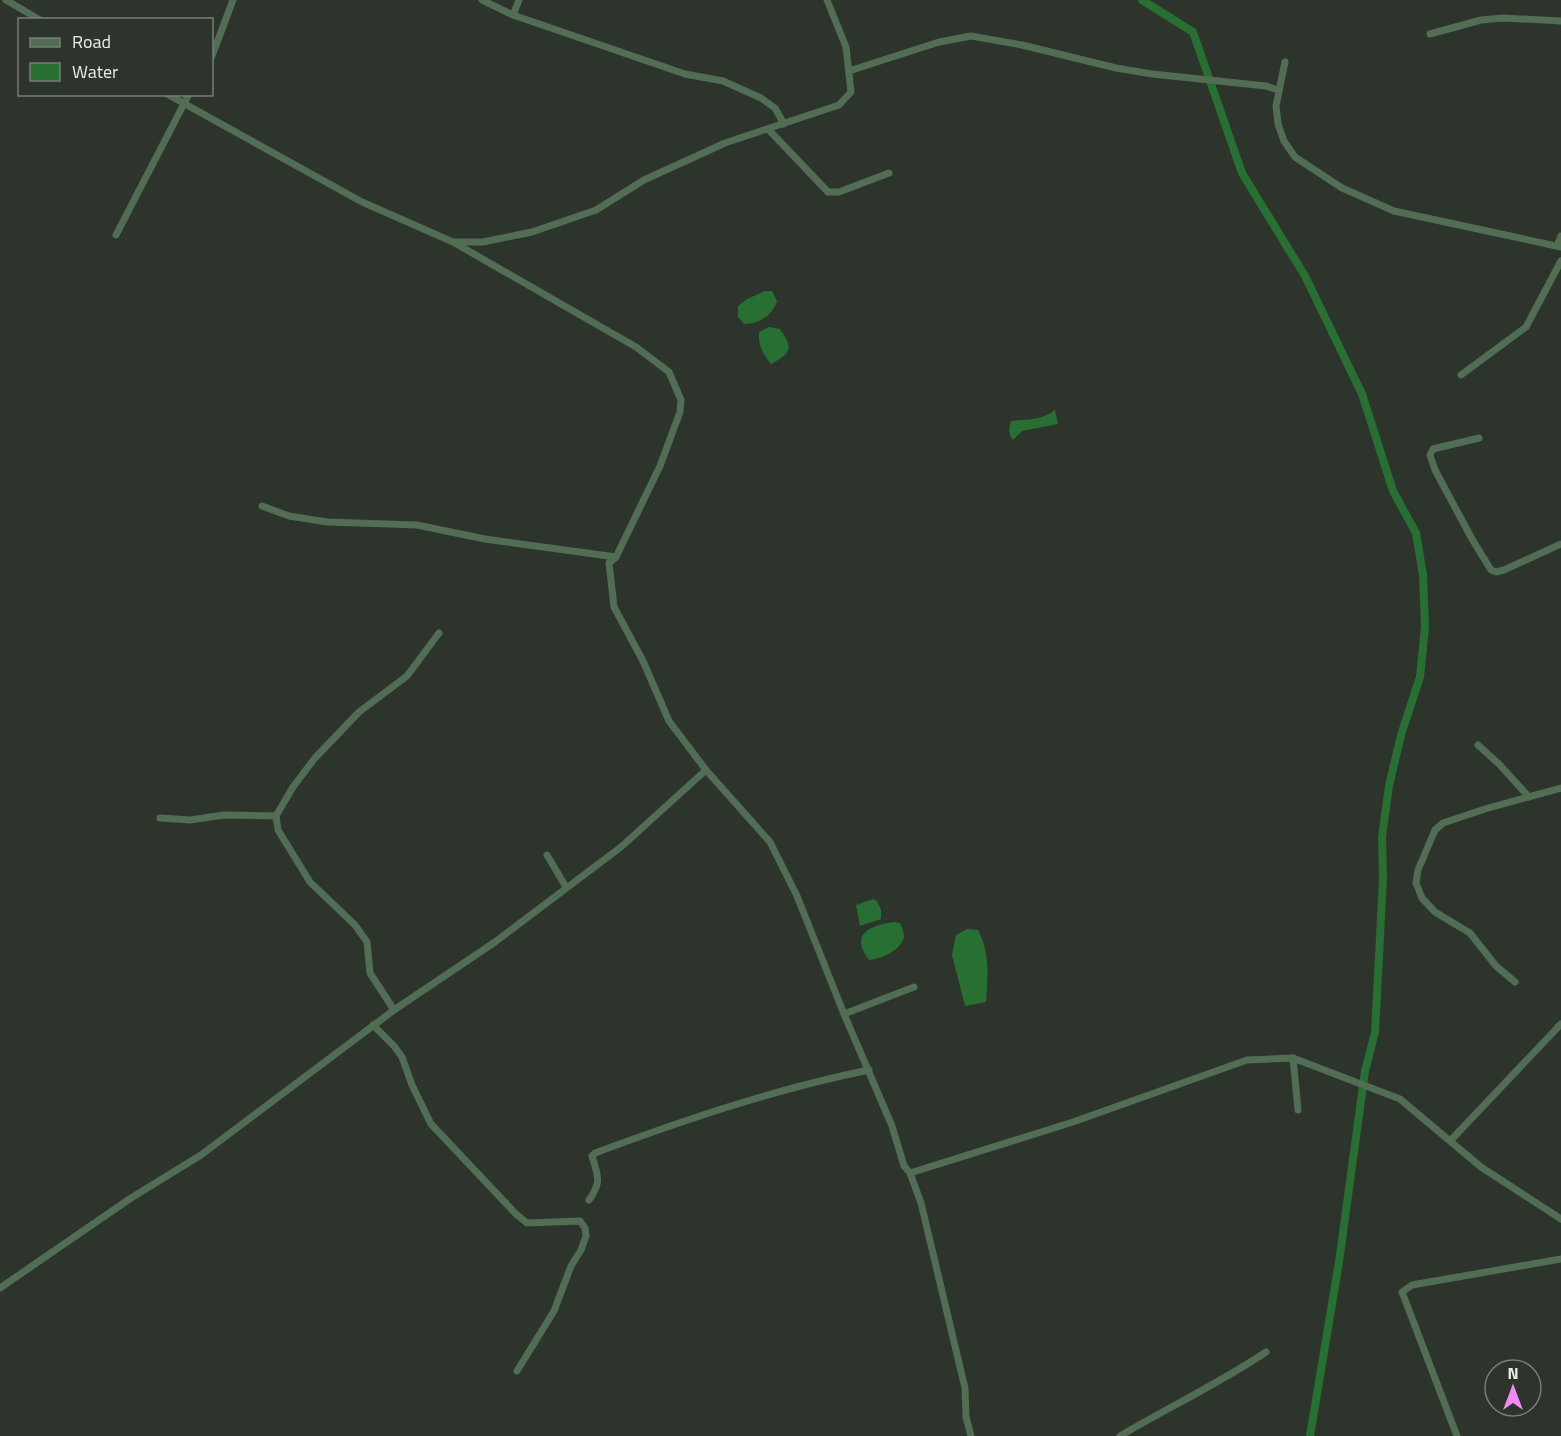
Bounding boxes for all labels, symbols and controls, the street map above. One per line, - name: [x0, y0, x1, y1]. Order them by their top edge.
- legend: [18, 18, 213, 96]
- text: Road: [72, 28, 111, 55]
- text: Water: [72, 58, 118, 85]
- north arrow: [1483, 1358, 1543, 1418]
- text: N: [1507, 1361, 1519, 1385]

